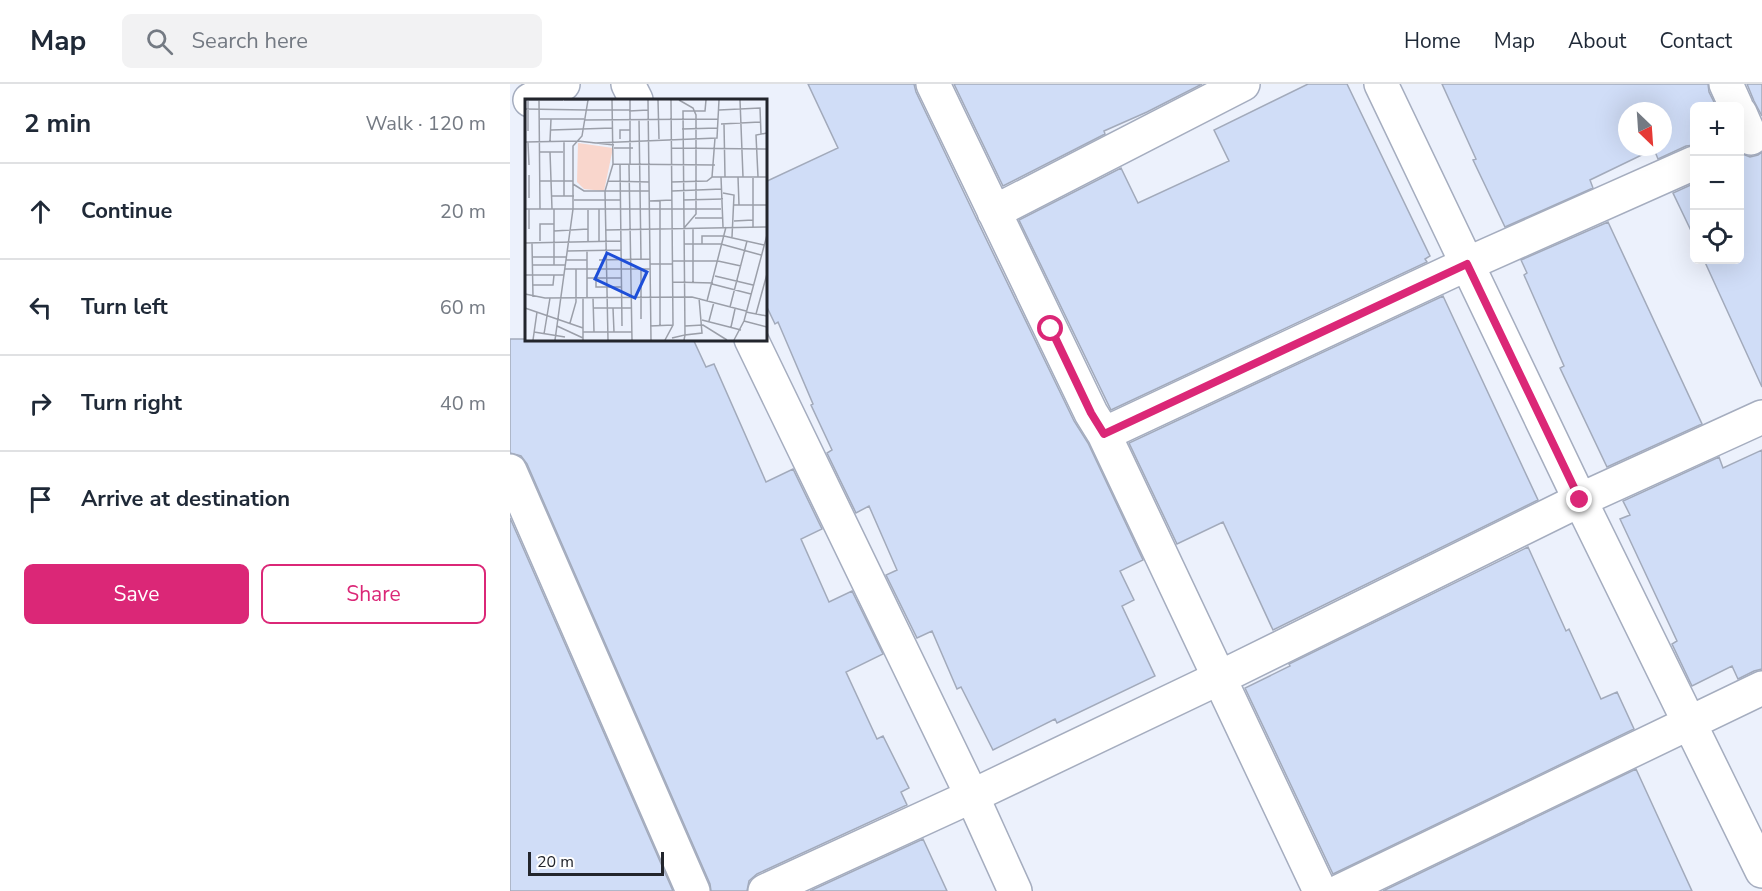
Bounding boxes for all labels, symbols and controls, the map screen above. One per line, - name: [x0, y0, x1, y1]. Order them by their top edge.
- search box: [122, 14, 542, 68]
- text: Map: [30, 22, 86, 60]
- icon: search: [143, 25, 176, 58]
- text: Search here: [191, 26, 308, 56]
- text: Home: [1404, 27, 1461, 55]
- text: Map: [1494, 27, 1535, 55]
- text: About: [1568, 27, 1626, 55]
- text: Contact: [1659, 27, 1732, 55]
- inset map: [525, 99, 766, 340]
- north arrow: [1618, 102, 1672, 156]
- map controls: [1690, 102, 1744, 264]
- button: +: [1690, 102, 1744, 156]
- text: 2 min: [24, 106, 91, 141]
- text: Walk · 120 m: [366, 110, 486, 137]
- button: −: [1690, 156, 1744, 210]
- icon: ahead: [24, 195, 57, 228]
- text: Continue: [81, 196, 172, 226]
- text: 20 m: [440, 198, 486, 225]
- button: locate: [1690, 210, 1744, 264]
- icon: left: [24, 291, 57, 324]
- text: Turn left: [81, 292, 168, 322]
- text: 60 m: [440, 294, 486, 321]
- route start: [1037, 315, 1063, 341]
- icon: right: [24, 387, 57, 420]
- text: Turn right: [81, 388, 182, 418]
- text: 40 m: [440, 390, 486, 417]
- icon: arrive: [24, 483, 57, 516]
- text: Arrive at destination: [81, 484, 290, 514]
- route end: [1566, 486, 1592, 512]
- button: Save: [24, 564, 249, 624]
- button: Share: [261, 564, 486, 624]
- scale bar: [528, 849, 664, 876]
- text: 20 m: [537, 851, 574, 873]

